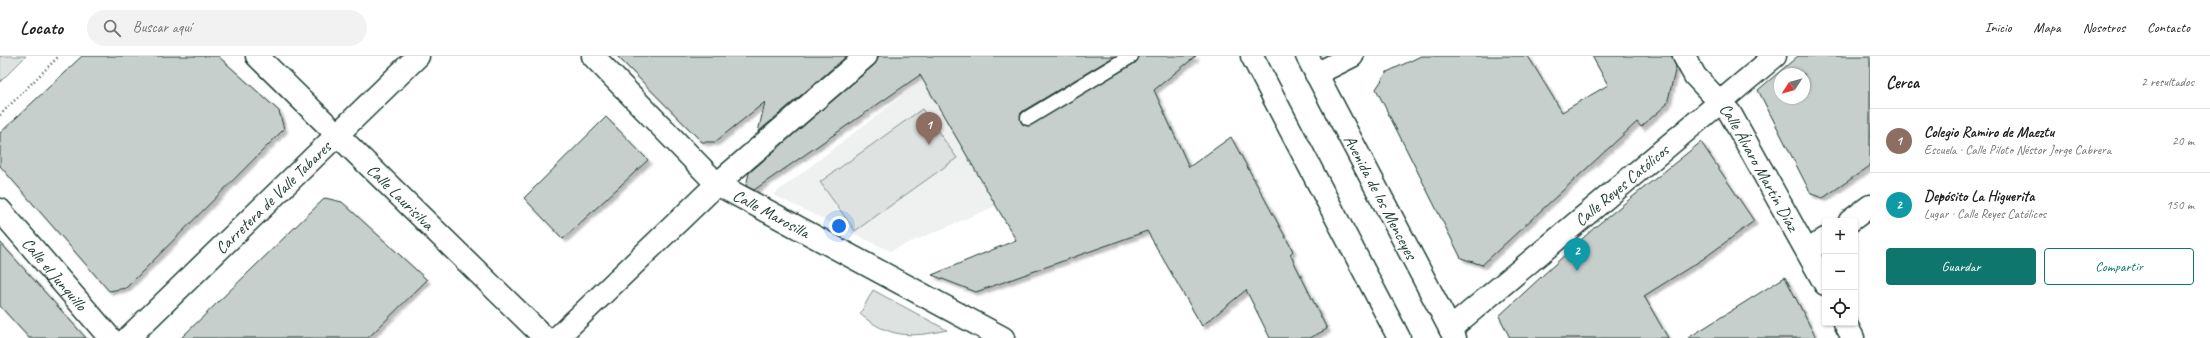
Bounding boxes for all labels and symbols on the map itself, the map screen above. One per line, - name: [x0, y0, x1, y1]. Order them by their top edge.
- north arrow: [1774, 68, 1810, 104]
- street label: Calle Álvaro Martín Díaz: [1715, 98, 1805, 236]
- pin: 1: [916, 112, 942, 145]
- street label: Avenida de los Menceyes: [1340, 131, 1423, 264]
- street label: Carretera de Valle Tabares: [211, 135, 337, 258]
- street label: Calle Reyes Católicos: [1570, 138, 1675, 230]
- street label: Calle Laurisilva: [363, 159, 440, 235]
- street label: Calle Marosilla: [729, 184, 815, 243]
- your location: [829, 216, 849, 236]
- street label: Calle el Junquillo: [17, 233, 93, 315]
- pin: 2: [1564, 238, 1590, 271]

